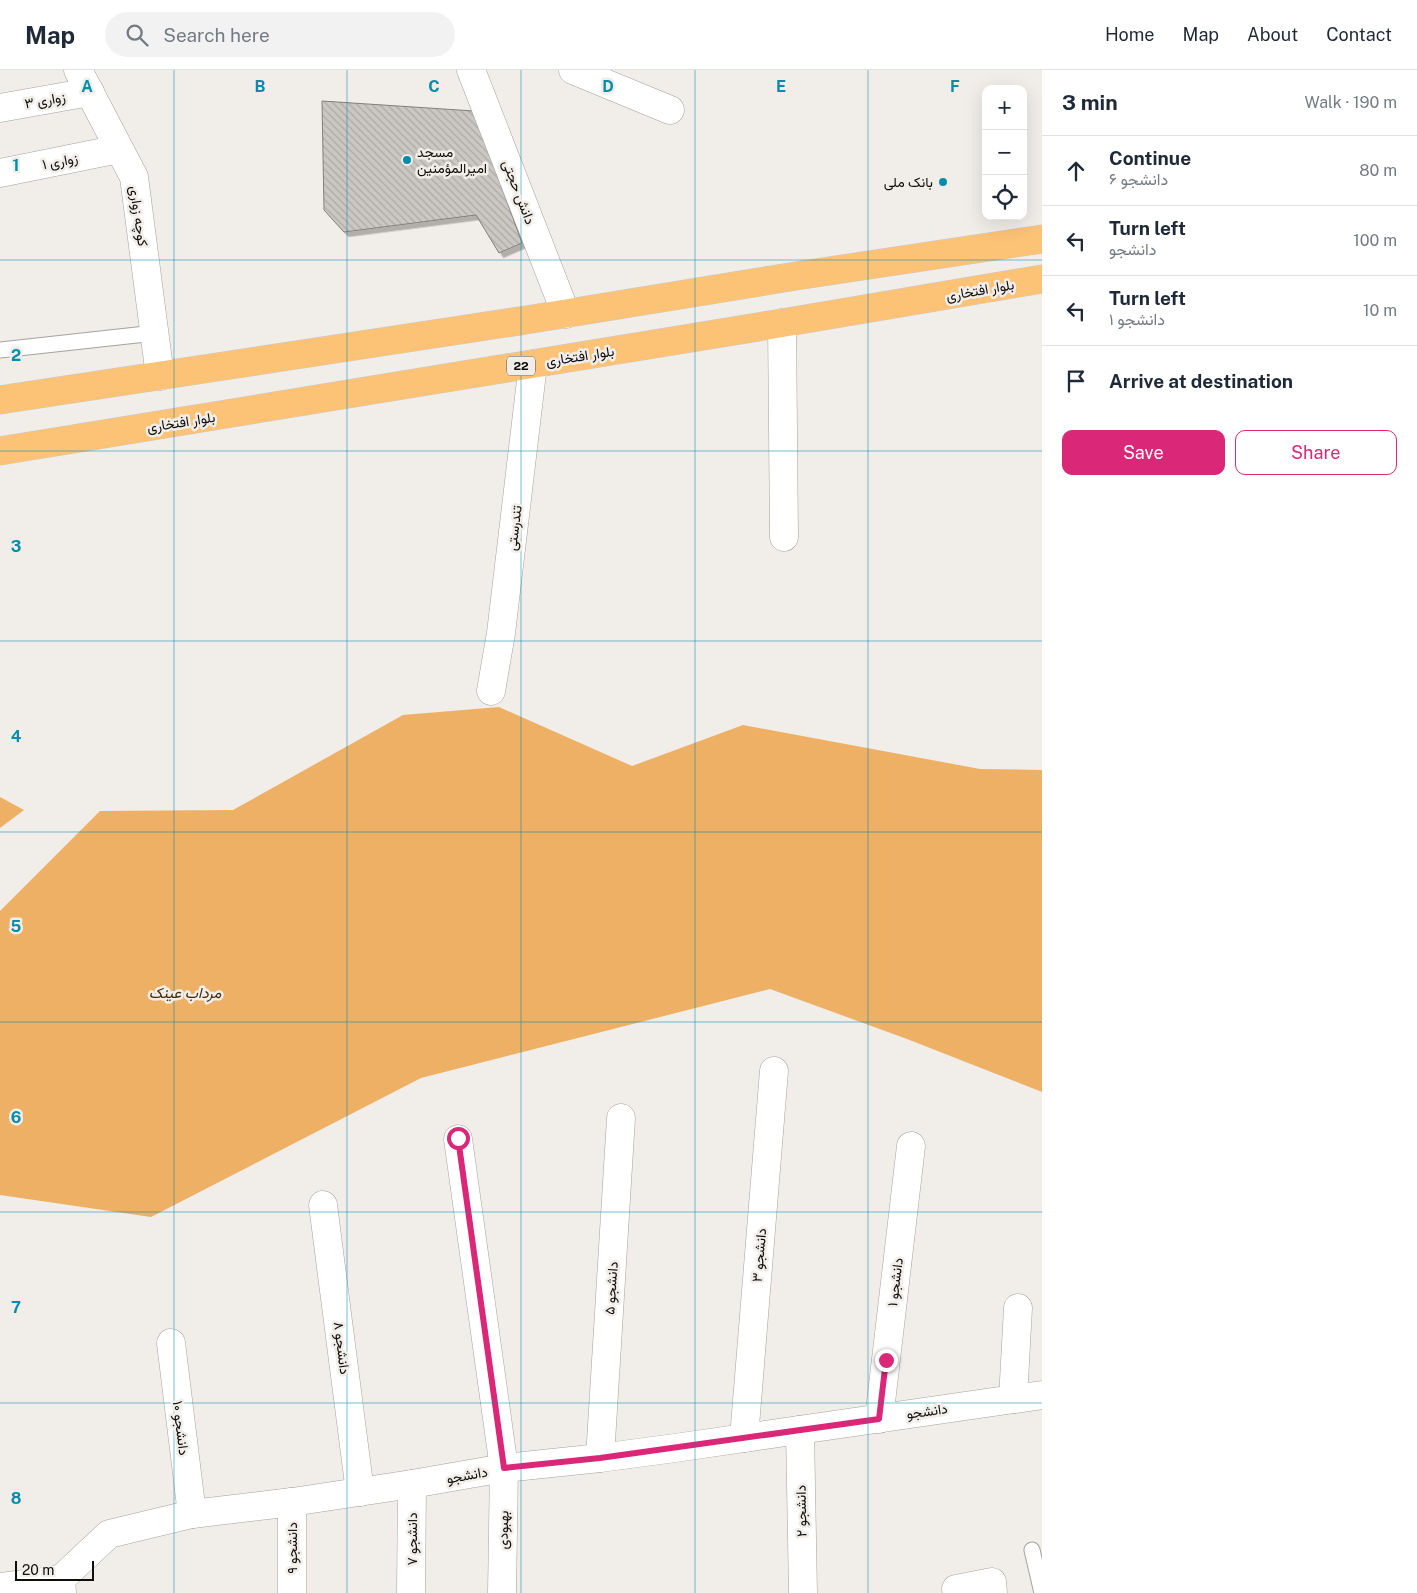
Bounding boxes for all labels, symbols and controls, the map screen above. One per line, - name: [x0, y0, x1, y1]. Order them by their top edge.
- search box: [105, 12, 455, 57]
- text: Map: [25, 21, 75, 49]
- icon: search: [123, 21, 151, 49]
- text: Search here: [163, 24, 270, 46]
- text: Home: [1105, 24, 1155, 45]
- text: Map: [1183, 24, 1219, 45]
- text: About: [1247, 24, 1298, 45]
- text: Contact: [1326, 24, 1392, 45]
- text: A: [81, 77, 93, 96]
- text: B: [255, 77, 266, 96]
- text: C: [428, 77, 440, 96]
- text: D: [602, 77, 614, 96]
- text: E: [776, 77, 786, 96]
- text: F: [950, 77, 960, 96]
- map controls: [982, 85, 1027, 220]
- button: +: [982, 85, 1027, 130]
- street label: زواری ۳: [23, 88, 67, 112]
- text: 3 min: [1062, 90, 1118, 115]
- text: Walk · 190 m: [1305, 93, 1397, 112]
- button: −: [982, 130, 1027, 175]
- place label: مسجد امیرالمؤمنین: [417, 144, 487, 177]
- text: Continue: [1109, 147, 1191, 169]
- street label: زواری ۱: [41, 150, 80, 173]
- marker: مسجد امیرالمؤمنین: [401, 154, 413, 166]
- text: 1: [13, 156, 19, 175]
- icon: ahead: [1062, 157, 1090, 185]
- street label: دانش حجتی: [498, 158, 539, 227]
- text: 80 m: [1359, 161, 1397, 180]
- text: دانشجو ۶: [1109, 170, 1168, 189]
- place label: بانک ملی: [884, 174, 933, 191]
- button: locate: [982, 175, 1027, 220]
- marker: بانک ملی: [937, 176, 949, 188]
- street label: کوچه زواری: [125, 185, 151, 248]
- text: Turn left: [1109, 217, 1186, 239]
- icon: left: [1062, 227, 1090, 255]
- text: 100 m: [1353, 231, 1397, 250]
- text: دانشجو: [1109, 240, 1156, 259]
- street label: بلوار افتخاری: [945, 276, 1015, 305]
- text: Turn left: [1109, 287, 1186, 309]
- icon: left: [1062, 297, 1090, 325]
- text: 10 m: [1363, 301, 1397, 320]
- text: دانشجو ۱: [1109, 310, 1165, 329]
- street label: بلوار افتخاری: [545, 343, 615, 370]
- text: 2: [11, 346, 21, 365]
- road number: 22: [507, 356, 535, 376]
- icon: arrive: [1062, 367, 1090, 395]
- text: Arrive at destination: [1109, 370, 1293, 392]
- street label: بلوار افتخاری: [146, 409, 216, 436]
- button: Save: [1062, 430, 1225, 475]
- button: Share: [1235, 430, 1397, 475]
- street label: تندرستی: [503, 504, 526, 552]
- text: 3: [11, 537, 21, 556]
- text: 4: [11, 727, 22, 746]
- text: 5: [11, 917, 22, 936]
- water label: مرداب عینک: [149, 984, 222, 1002]
- text: 6: [11, 1108, 21, 1127]
- route start: [447, 1127, 470, 1150]
- street label: دانشجو ۳: [749, 1227, 770, 1283]
- street label: دانشجو ۱: [884, 1256, 907, 1307]
- street label: دانشجو ۵: [601, 1261, 622, 1315]
- text: 7: [11, 1298, 21, 1317]
- street label: دانشجو ۸: [330, 1321, 353, 1376]
- route end: [875, 1349, 898, 1372]
- street label: دانشجو ۱۰: [169, 1400, 192, 1457]
- street label: دانشجو: [905, 1400, 949, 1423]
- street label: دانشجو: [445, 1463, 489, 1487]
- street label: دانشجو ۲: [793, 1484, 810, 1537]
- text: 8: [11, 1489, 22, 1508]
- street label: بهبودی: [495, 1510, 512, 1550]
- street label: دانشجو ۷: [404, 1512, 421, 1566]
- street label: دانشجو ۹: [284, 1522, 301, 1574]
- scale bar: [15, 1558, 94, 1581]
- text: 20 m: [22, 1562, 54, 1578]

